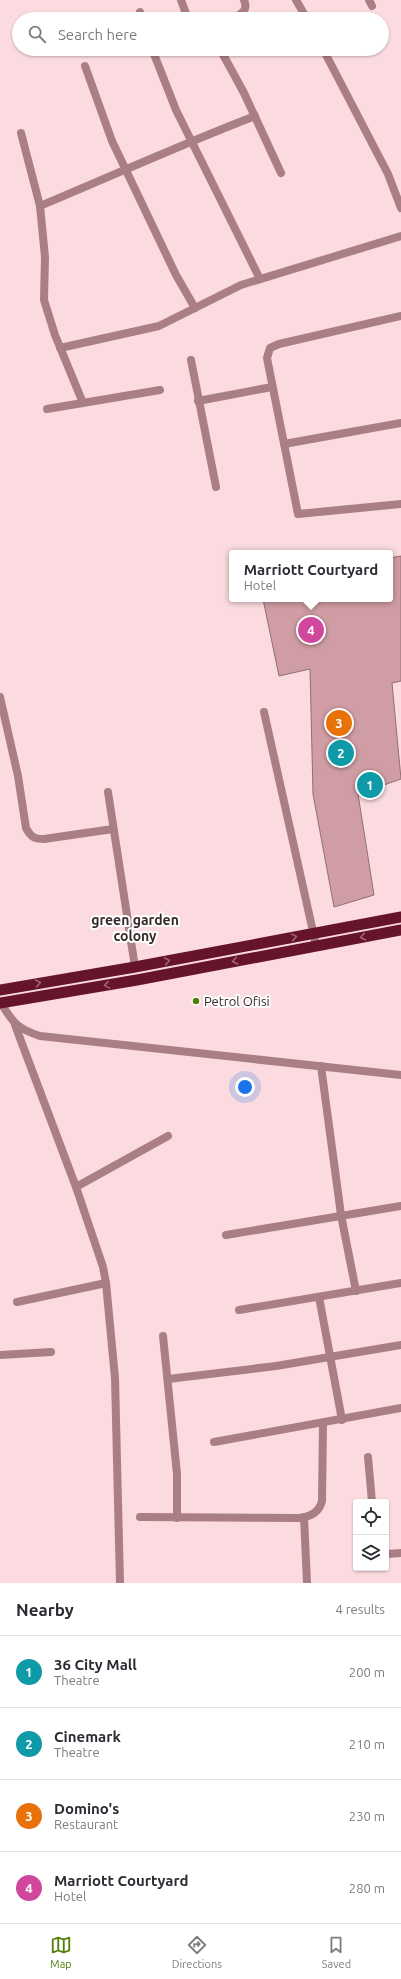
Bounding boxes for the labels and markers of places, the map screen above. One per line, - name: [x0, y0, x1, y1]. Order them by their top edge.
- pin: 4: [298, 615, 324, 645]
- pin: 3: [326, 708, 352, 738]
- pin: 2: [328, 738, 354, 768]
- pin: 1: [357, 770, 383, 800]
- place label: Petrol Ofisi: [204, 994, 270, 1008]
- marker: Petrol Ofisi: [191, 996, 201, 1006]

